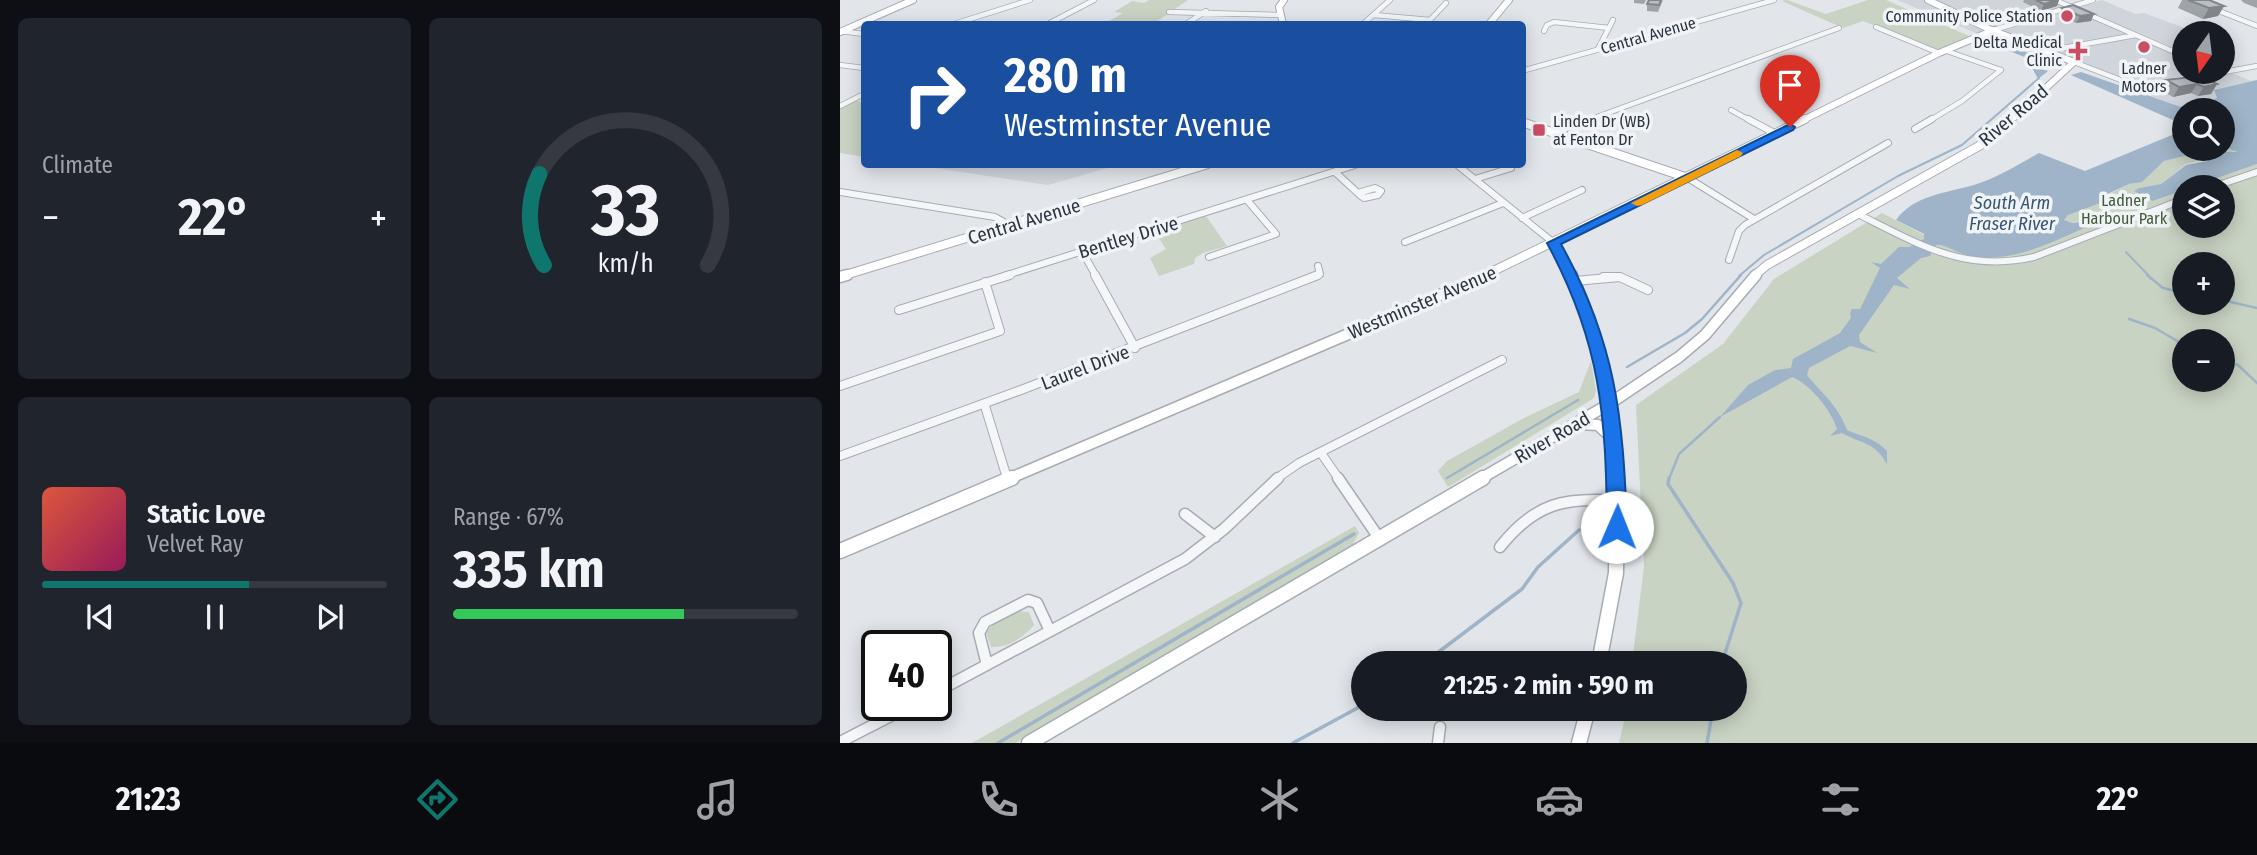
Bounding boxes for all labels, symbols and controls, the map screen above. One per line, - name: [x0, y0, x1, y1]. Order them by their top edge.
- place label: Community Police Station: [1885, 7, 2053, 26]
- marker: Community Police Station: [2059, 8, 2075, 24]
- street label: Central Avenue: [1598, 13, 1698, 58]
- north arrow: [2172, 21, 2235, 84]
- map controls: [2172, 21, 2235, 392]
- place label: Delta Medical Clinic: [1973, 33, 2062, 70]
- marker: Ladner Motors: [2136, 39, 2152, 55]
- marker: Delta Medical Clinic: [2068, 41, 2088, 61]
- text: 280 m: [1004, 46, 1127, 105]
- icon: right: [889, 49, 980, 140]
- pin: [1760, 55, 1820, 127]
- place label: Ladner Motors: [2121, 59, 2167, 96]
- icon: arrive: [1771, 66, 1809, 104]
- street label: River Road: [1974, 80, 2053, 151]
- button: search: [2172, 98, 2235, 161]
- text: Westminster Avenue: [1004, 106, 1271, 144]
- place label: Linden Dr (WB) at Fenton Dr: [1553, 112, 1650, 149]
- marker: Linden Dr (WB) at Fenton Dr: [1531, 122, 1547, 138]
- text: Climate: [42, 151, 113, 179]
- text: 33: [590, 167, 660, 254]
- button: layers: [2172, 175, 2235, 238]
- text: 22°: [178, 186, 251, 249]
- park label: Ladner Harbour Park: [2081, 191, 2168, 228]
- water label: South Arm Fraser River: [1969, 192, 2056, 235]
- street label: Central Avenue: [965, 193, 1083, 250]
- text: −: [42, 195, 59, 241]
- text: +: [370, 195, 387, 241]
- street label: Bentley Drive: [1075, 211, 1181, 264]
- text: km/h: [598, 248, 653, 278]
- button: +: [2172, 252, 2235, 315]
- street label: Westminster Avenue: [1345, 261, 1500, 344]
- button: −: [2172, 329, 2235, 392]
- street label: Laurel Drive: [1038, 340, 1133, 395]
- street label: River Road: [1510, 407, 1594, 468]
- position arrow: [1580, 490, 1654, 564]
- text: Static Love: [147, 499, 265, 530]
- text: Range · 67%: [453, 503, 564, 531]
- text: Velvet Ray: [147, 530, 243, 558]
- text: 335 km: [453, 538, 605, 601]
- icon: previous: [81, 598, 119, 636]
- icon: pause: [196, 598, 234, 636]
- icon: next: [311, 598, 349, 636]
- speed limit sign: 40: [861, 630, 952, 721]
- text: 21:25 · 2 min · 590 m: [1444, 670, 1654, 701]
- icon: directions: [413, 775, 462, 824]
- icon: music: [693, 775, 742, 824]
- icon: phone: [974, 775, 1023, 824]
- icon: climate: [1255, 775, 1304, 824]
- icon: car: [1535, 775, 1584, 824]
- icon: filters: [1816, 775, 1865, 824]
- text: 21:23: [116, 780, 181, 818]
- text: 22°: [2097, 780, 2141, 818]

